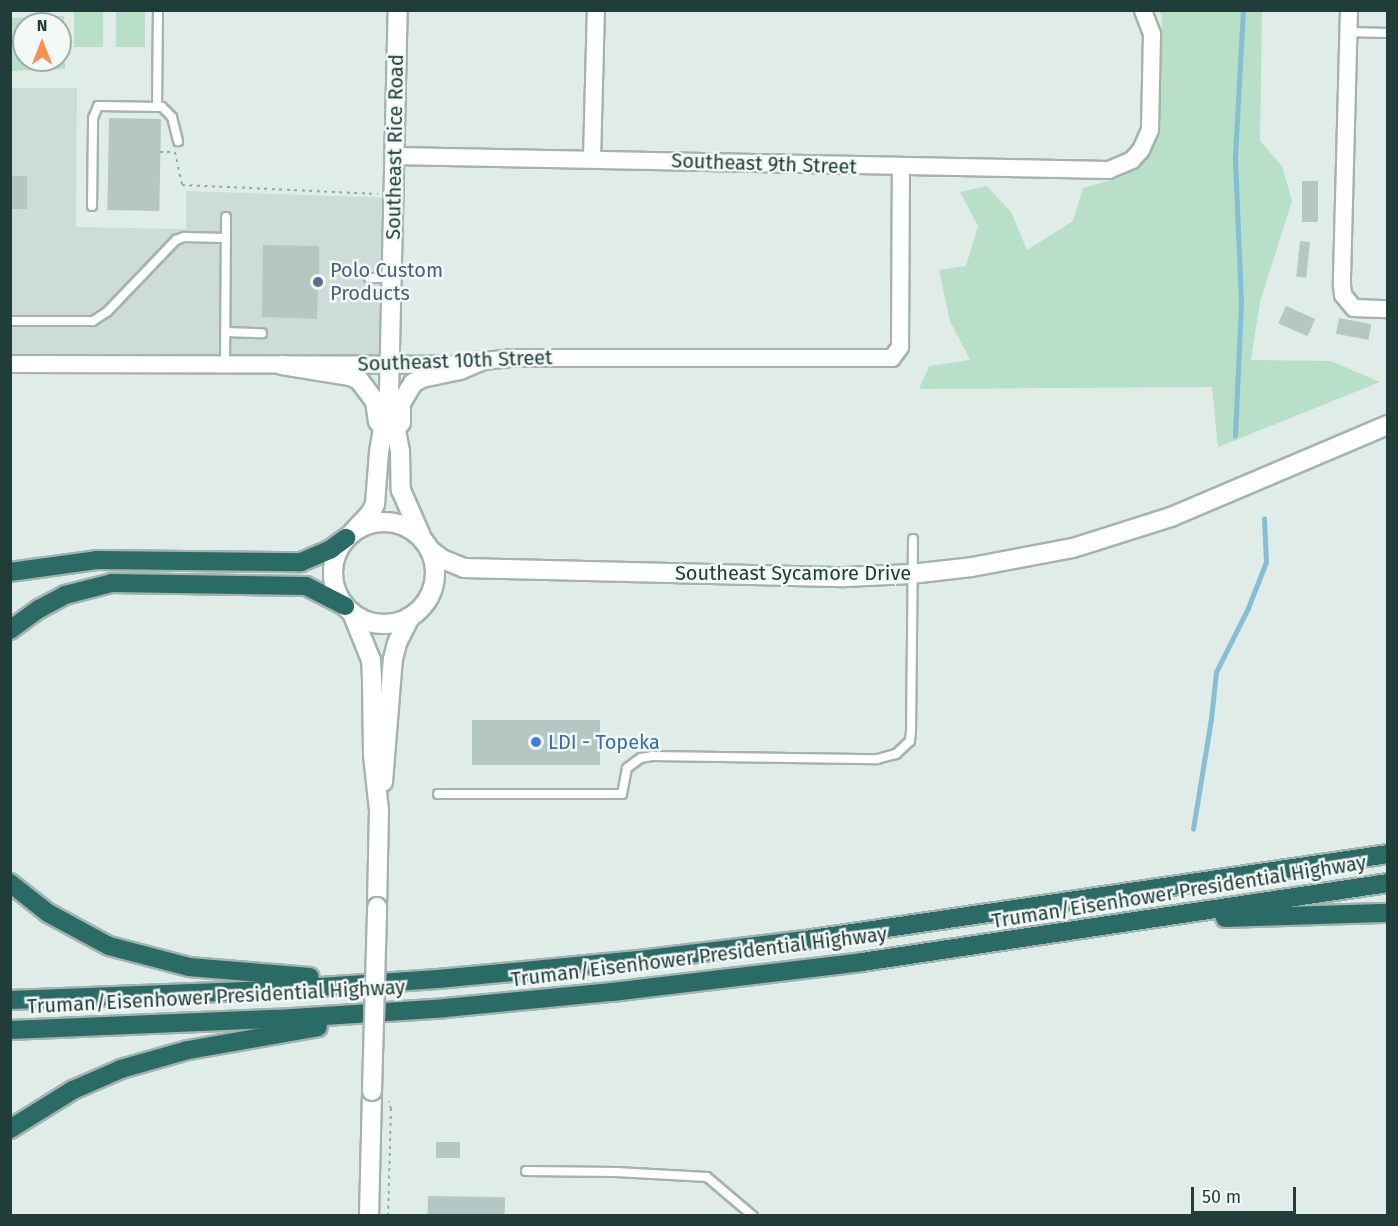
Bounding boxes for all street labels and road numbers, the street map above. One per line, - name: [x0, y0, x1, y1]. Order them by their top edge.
- street label: Southeast Rice Road: [381, 54, 409, 240]
- street label: Southeast 9th Street: [671, 149, 857, 179]
- street label: Southeast 10th Street: [357, 346, 553, 376]
- street label: Southeast Sycamore Drive: [675, 561, 911, 585]
- street label: Truman/Eisenhower Presidential Highway: [990, 851, 1368, 933]
- street label: Truman/Eisenhower Presidential Highway: [510, 922, 888, 992]
- street label: Truman/Eisenhower Presidential Highway: [26, 975, 406, 1019]

